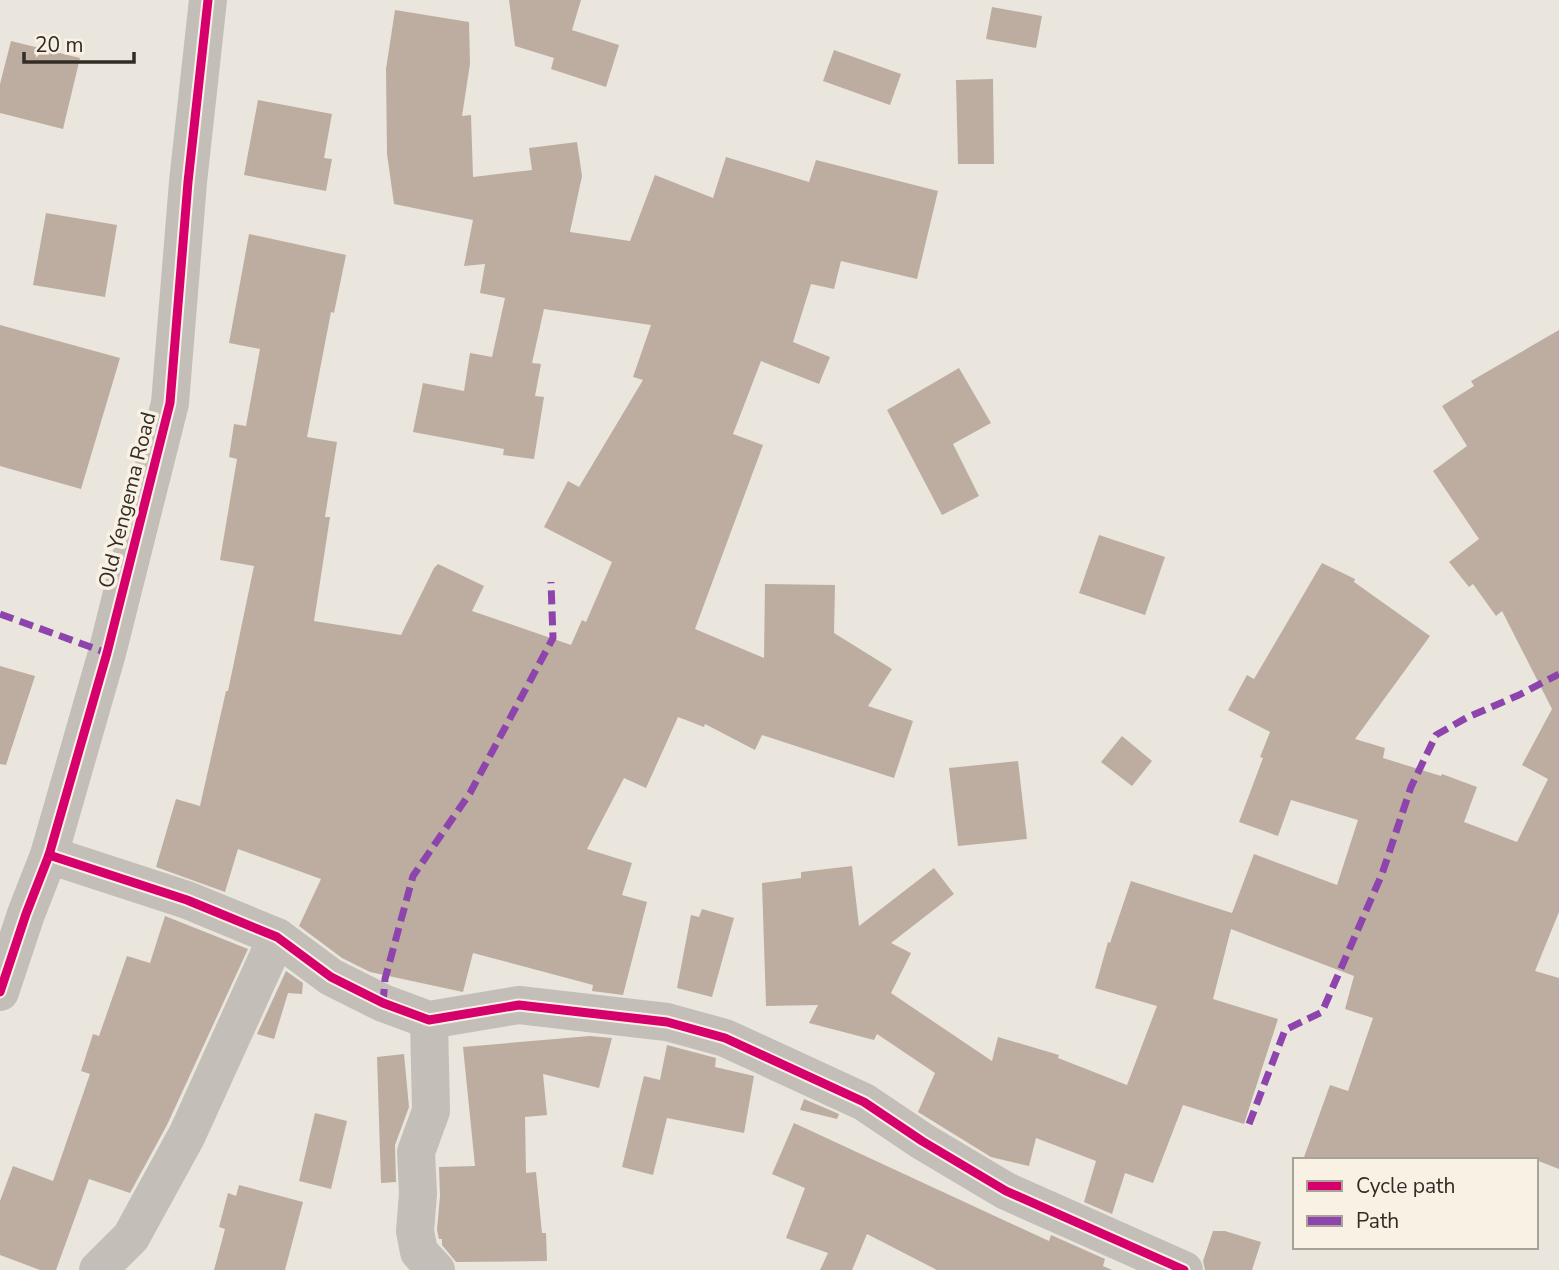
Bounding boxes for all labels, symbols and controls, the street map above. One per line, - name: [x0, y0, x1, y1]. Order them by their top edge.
- scale bar: [24, 21, 135, 65]
- text: 20 m: [35, 31, 84, 59]
- street label: Old Yengema Road: [92, 409, 162, 591]
- legend: [1293, 1158, 1538, 1249]
- text: Cycle path: [1356, 1172, 1455, 1200]
- text: Path: [1356, 1207, 1399, 1235]

